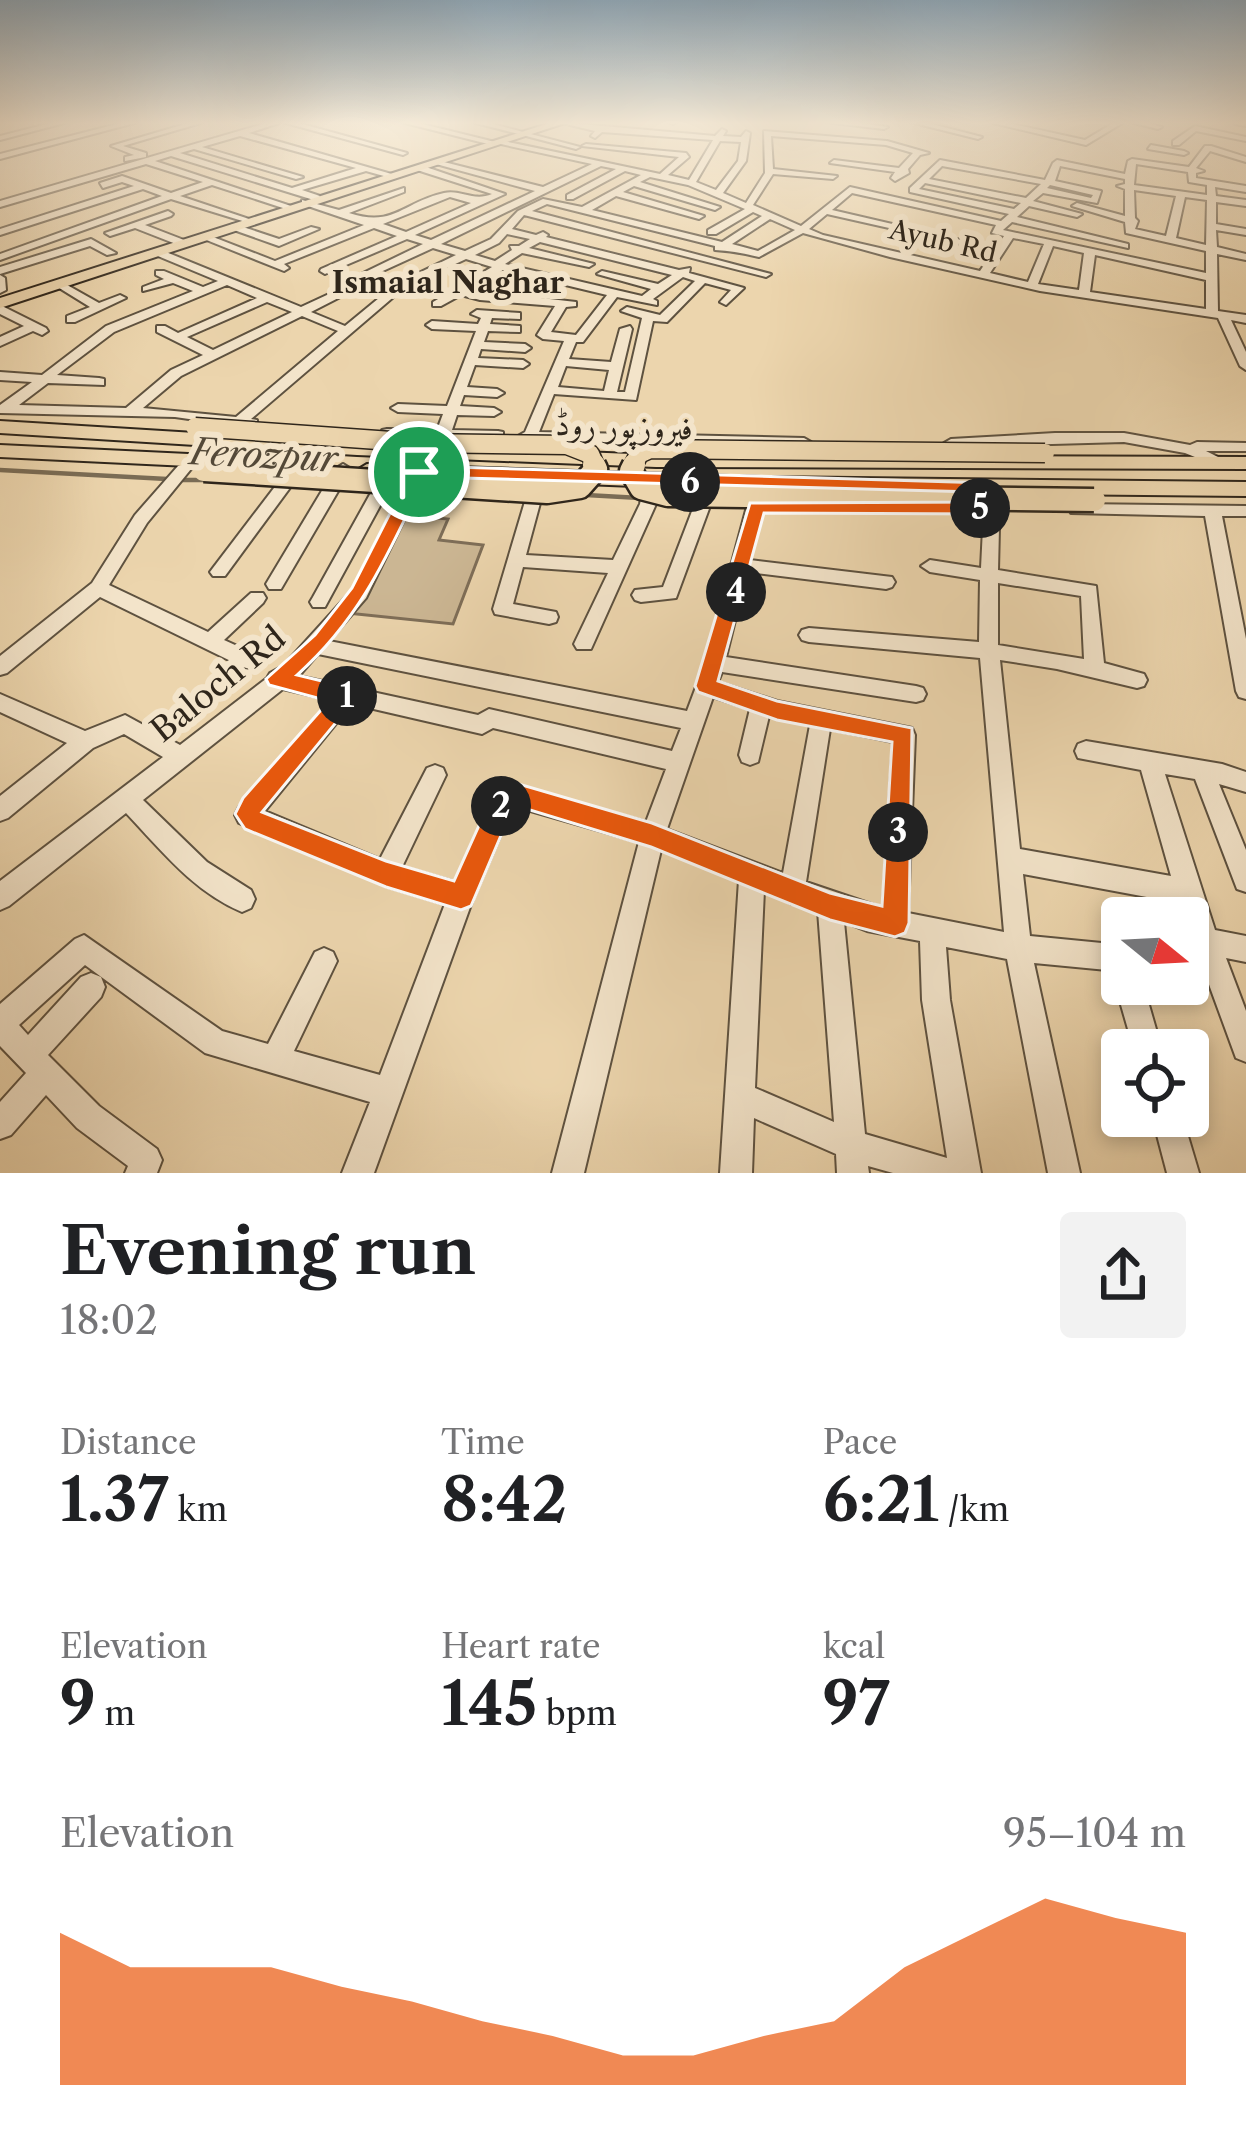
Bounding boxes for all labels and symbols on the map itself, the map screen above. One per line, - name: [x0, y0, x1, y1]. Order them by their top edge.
- street label: Ayub Rd: [885, 212, 1000, 269]
- district label: Ismaial Naghar: [332, 264, 565, 301]
- street label: فیروزپور روڈ: [554, 403, 694, 453]
- pin: [368, 421, 470, 523]
- water label: Ferozpur: [186, 429, 341, 481]
- pin: 6: [660, 452, 720, 512]
- pin: 5: [950, 478, 1010, 538]
- pin: 4: [706, 562, 766, 622]
- street label: Baloch Rd: [142, 617, 294, 751]
- pin: 1: [317, 666, 377, 726]
- pin: 2: [471, 776, 531, 836]
- pin: 3: [868, 802, 928, 862]
- north arrow: [1101, 897, 1209, 1005]

